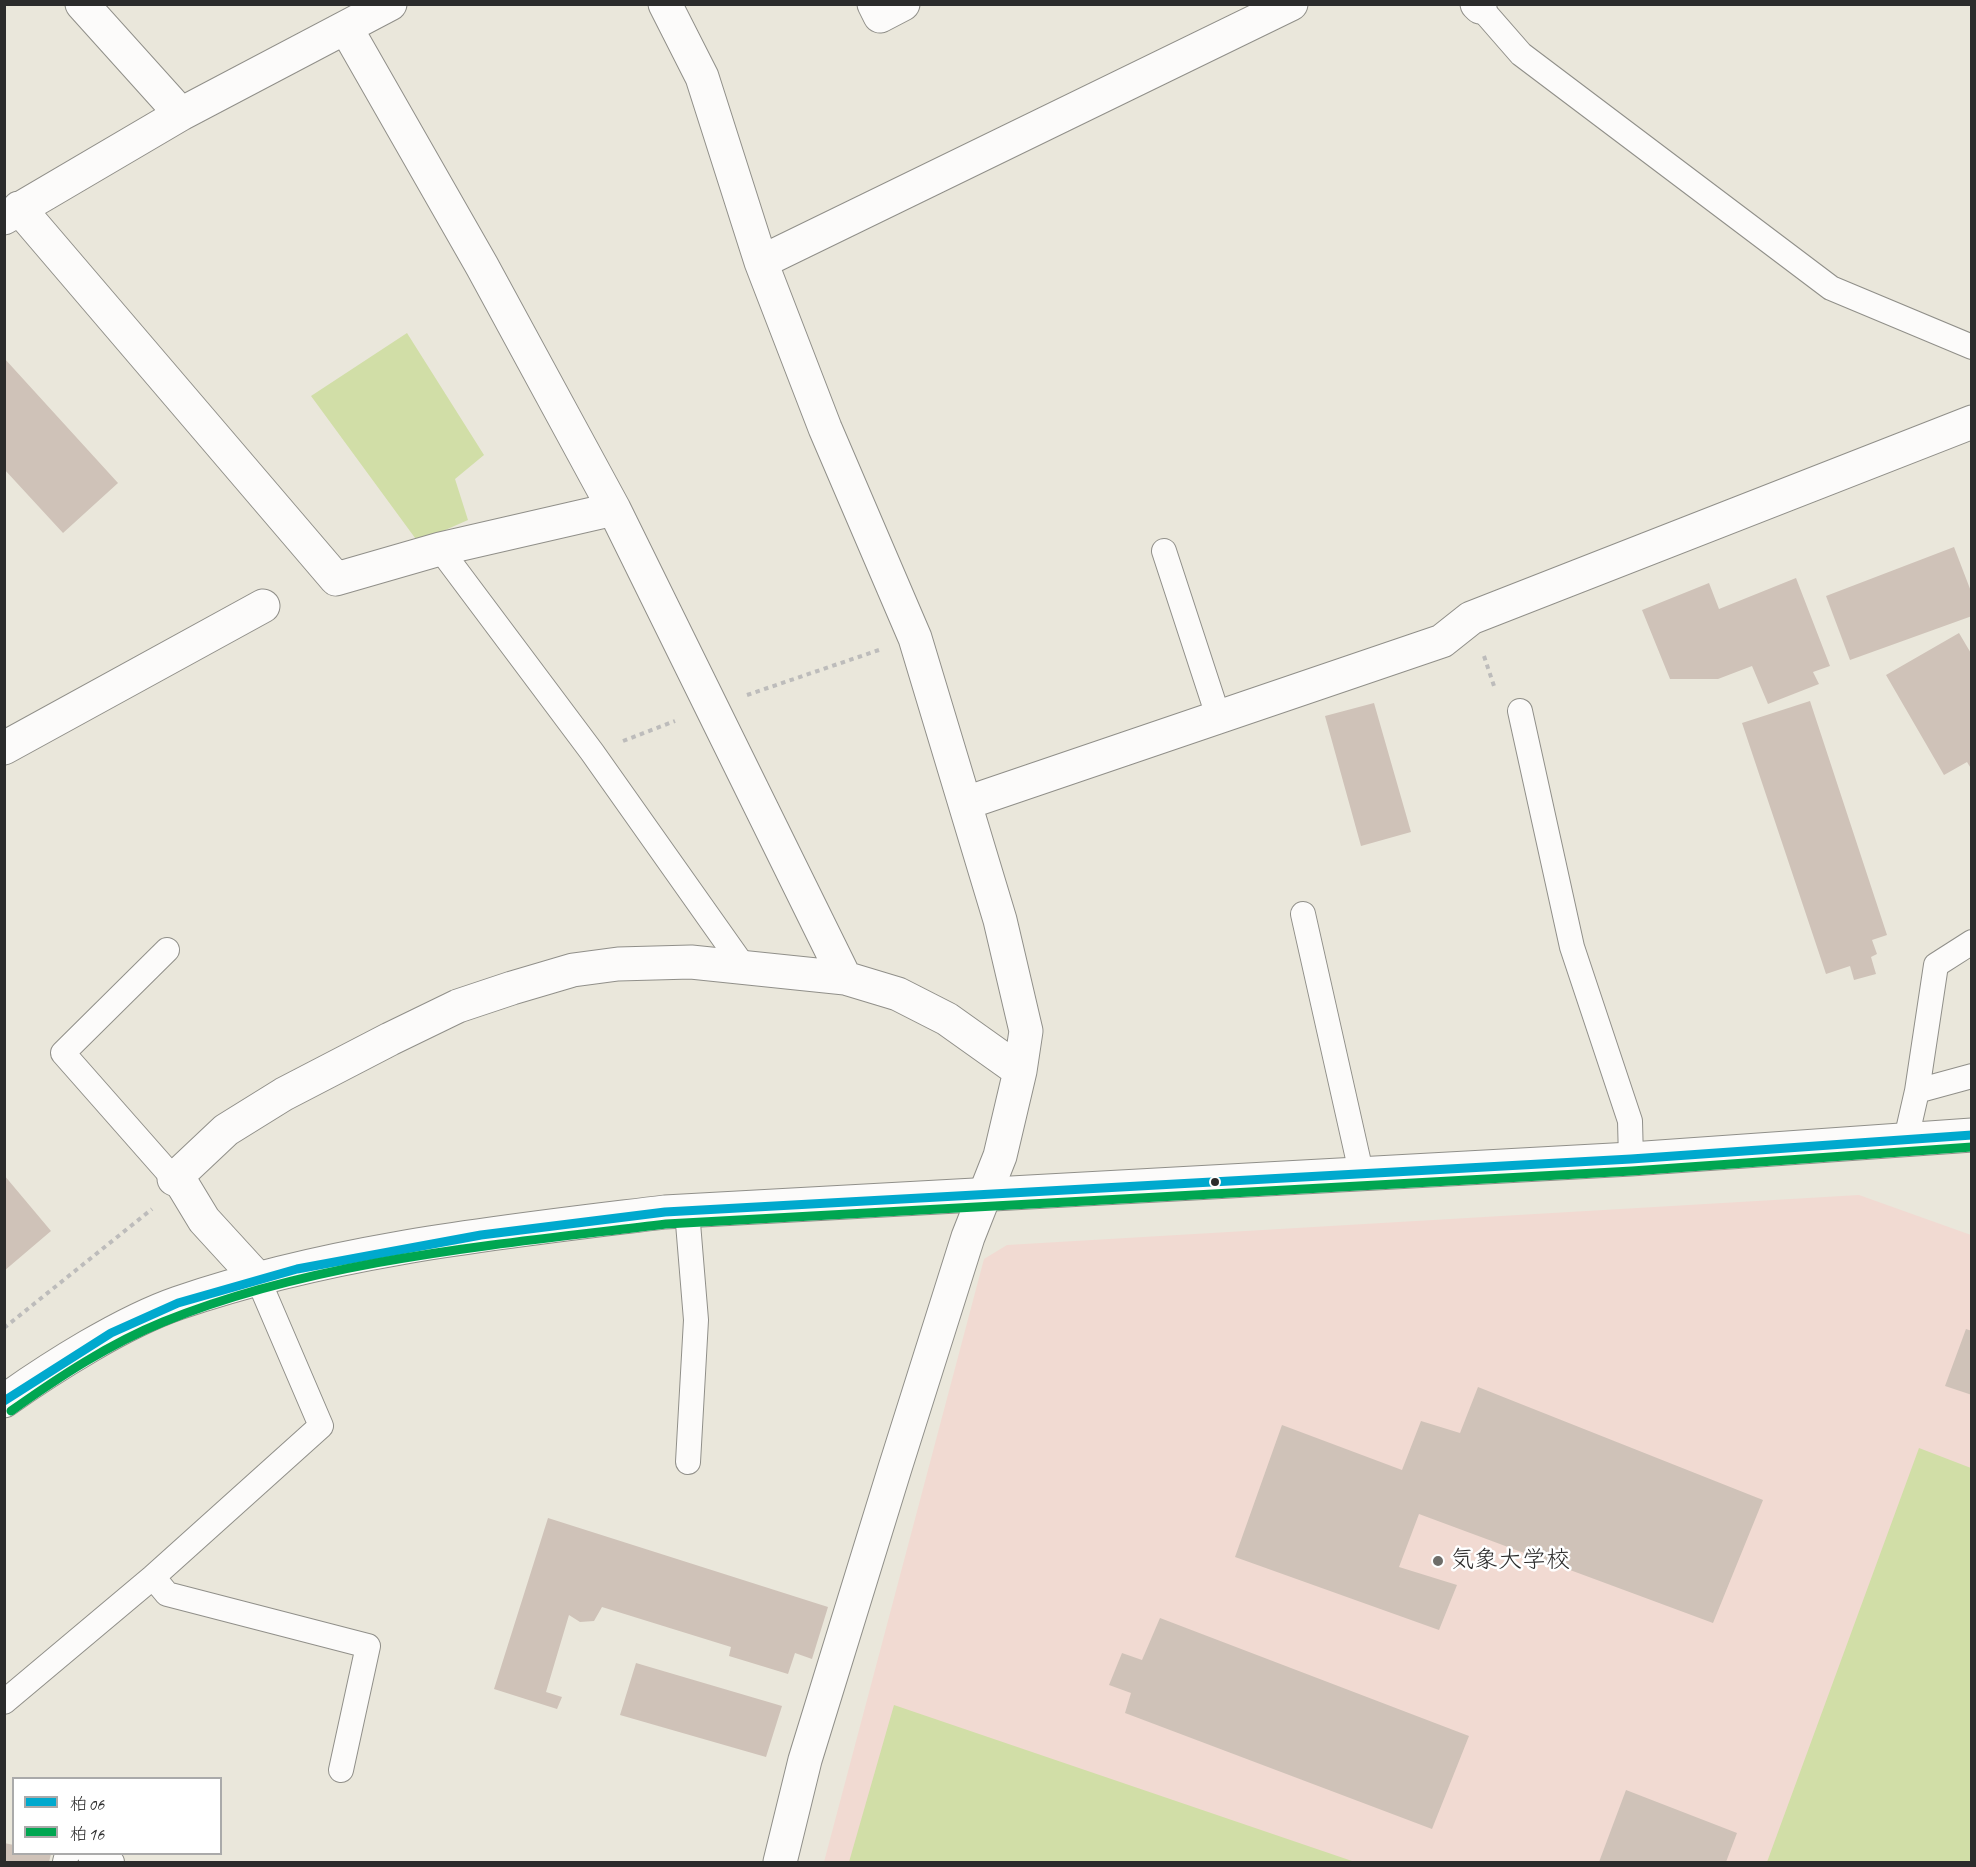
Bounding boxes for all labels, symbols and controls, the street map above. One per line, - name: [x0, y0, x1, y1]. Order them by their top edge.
- unlabelled marker: [1209, 1176, 1221, 1188]
- place label: 気象大学校: [1450, 1547, 1570, 1575]
- marker: 気象大学校: [1431, 1554, 1445, 1568]
- legend: [12, 1777, 222, 1855]
- text: 柏06: [70, 1793, 104, 1815]
- text: 柏16: [70, 1823, 104, 1845]

